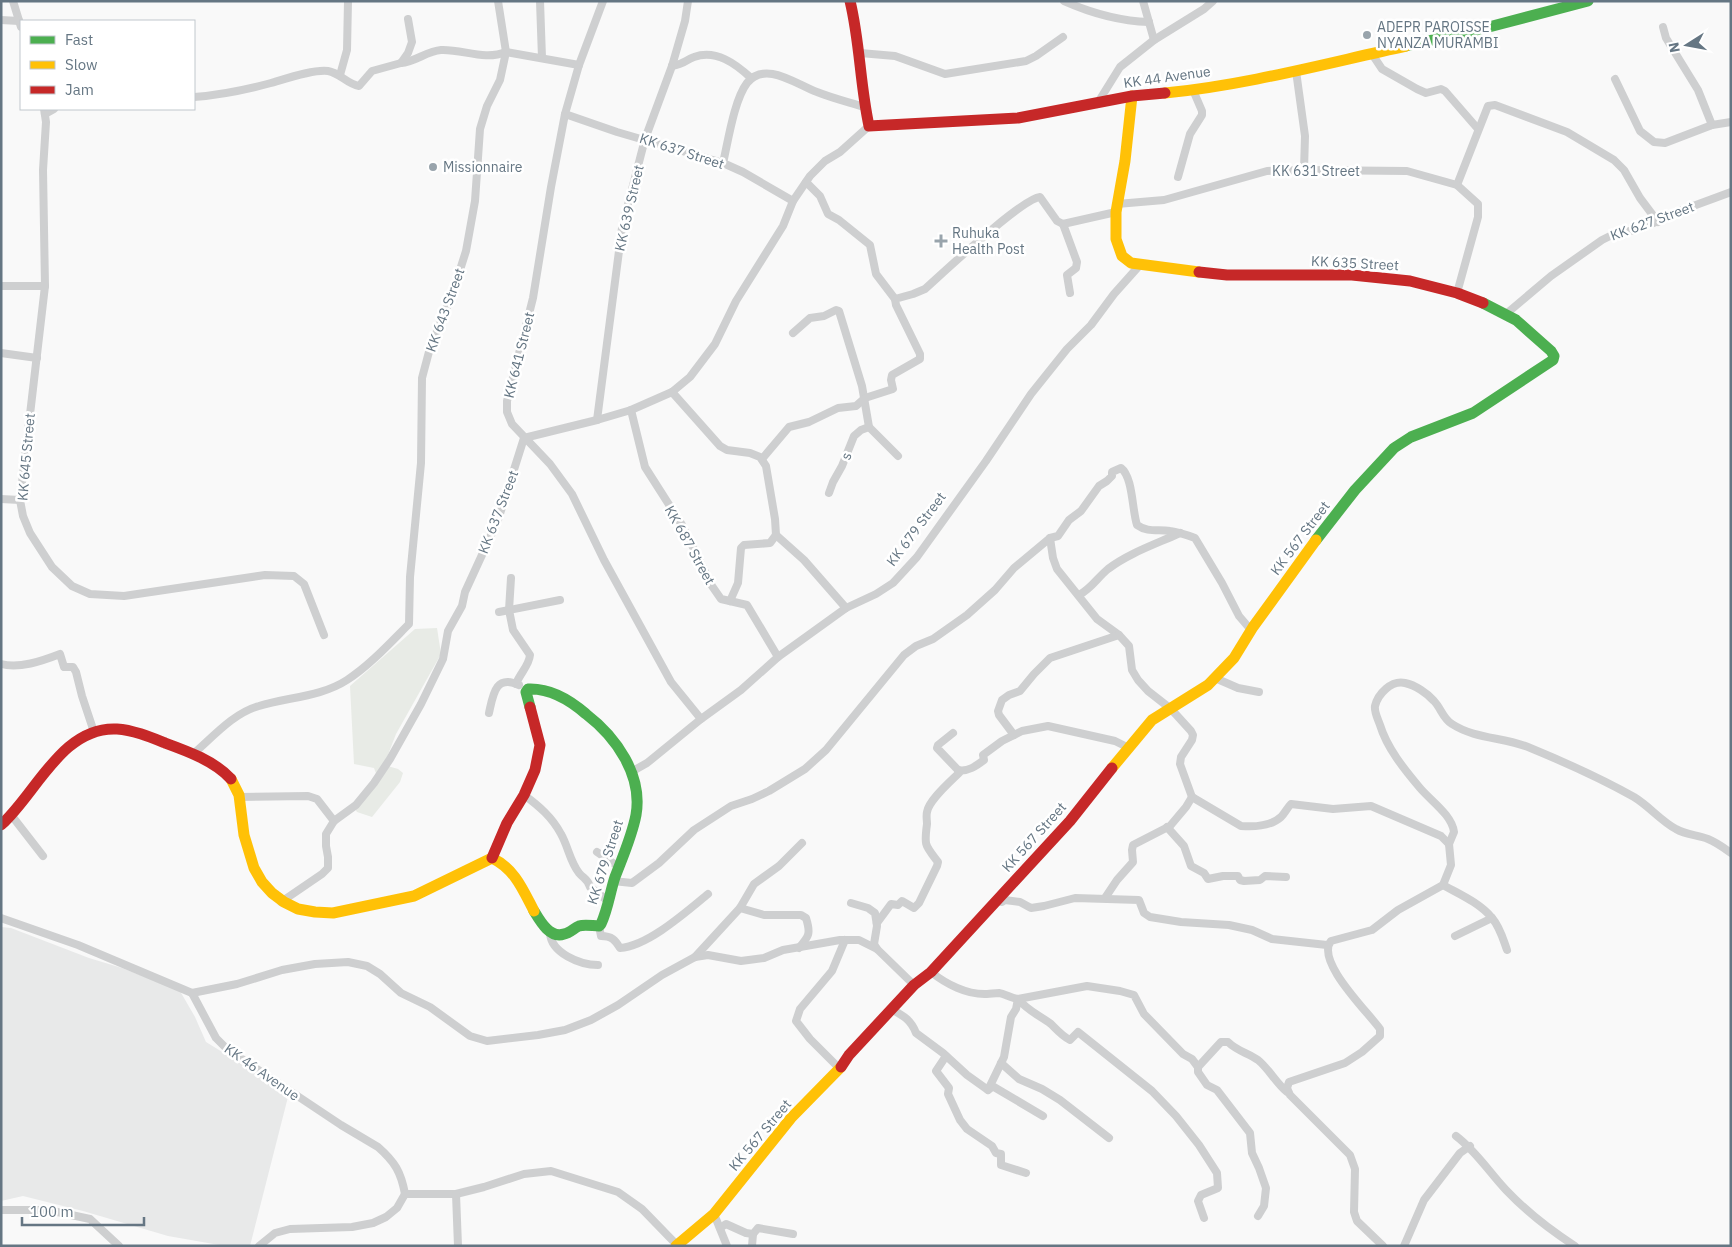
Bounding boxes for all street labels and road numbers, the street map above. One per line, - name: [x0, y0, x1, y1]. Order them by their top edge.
- street label: KK 44 Avenue: [1122, 62, 1212, 92]
- street label: KK 637 Street: [637, 129, 727, 173]
- street label: KK 631 Street: [1272, 162, 1360, 180]
- street label: KK 639 Street: [610, 163, 648, 253]
- street label: KK 627 Street: [1608, 197, 1696, 245]
- street label: KK 635 Street: [1311, 252, 1399, 274]
- street label: KK 643 Street: [421, 266, 469, 354]
- street label: KK 641 Street: [500, 310, 538, 400]
- street label: KK 645 Street: [13, 412, 39, 502]
- street label: s: [836, 449, 856, 462]
- street label: KK 637 Street: [474, 468, 522, 556]
- street label: KK 679 Street: [882, 488, 950, 570]
- street label: KK 567 Street: [1266, 497, 1334, 579]
- street label: KK 687 Street: [661, 502, 719, 588]
- street label: KK 567 Street: [998, 798, 1070, 876]
- street label: KK 679 Street: [583, 817, 627, 907]
- street label: KK 46 Avenue: [221, 1039, 303, 1105]
- street label: KK 567 Street: [725, 1095, 795, 1174]

